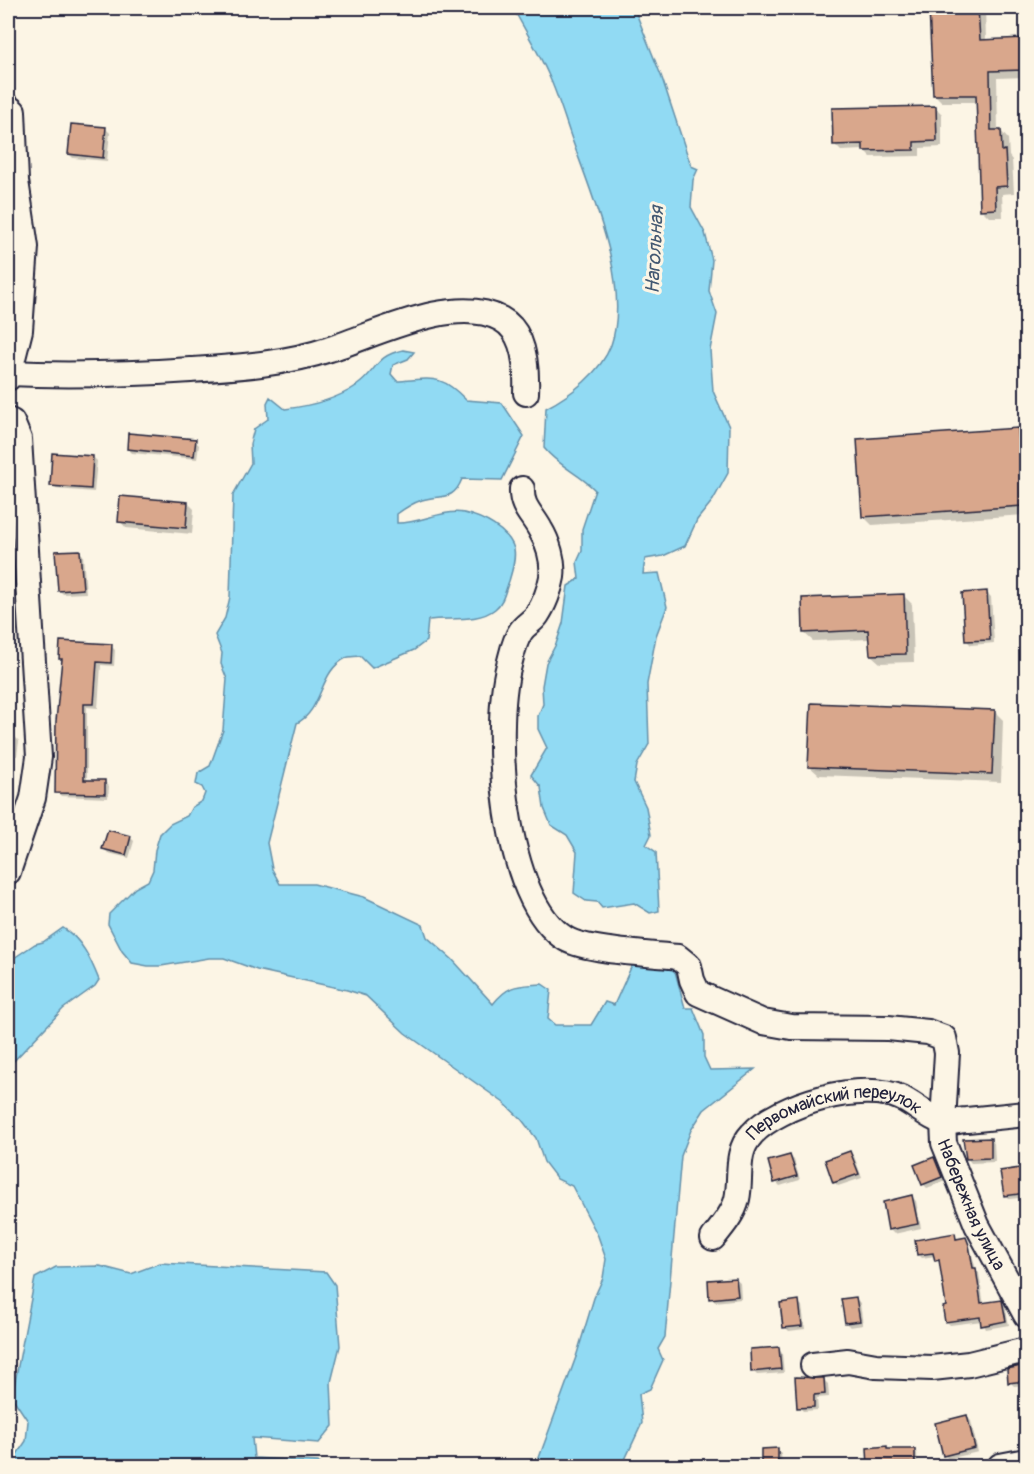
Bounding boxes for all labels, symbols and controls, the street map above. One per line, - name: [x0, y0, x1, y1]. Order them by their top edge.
- water label: Нагольная: [640, 203, 669, 295]
- street label: Первомайский переулок: [742, 1081, 926, 1145]
- street label: Набережная улица: [931, 1135, 1010, 1275]

